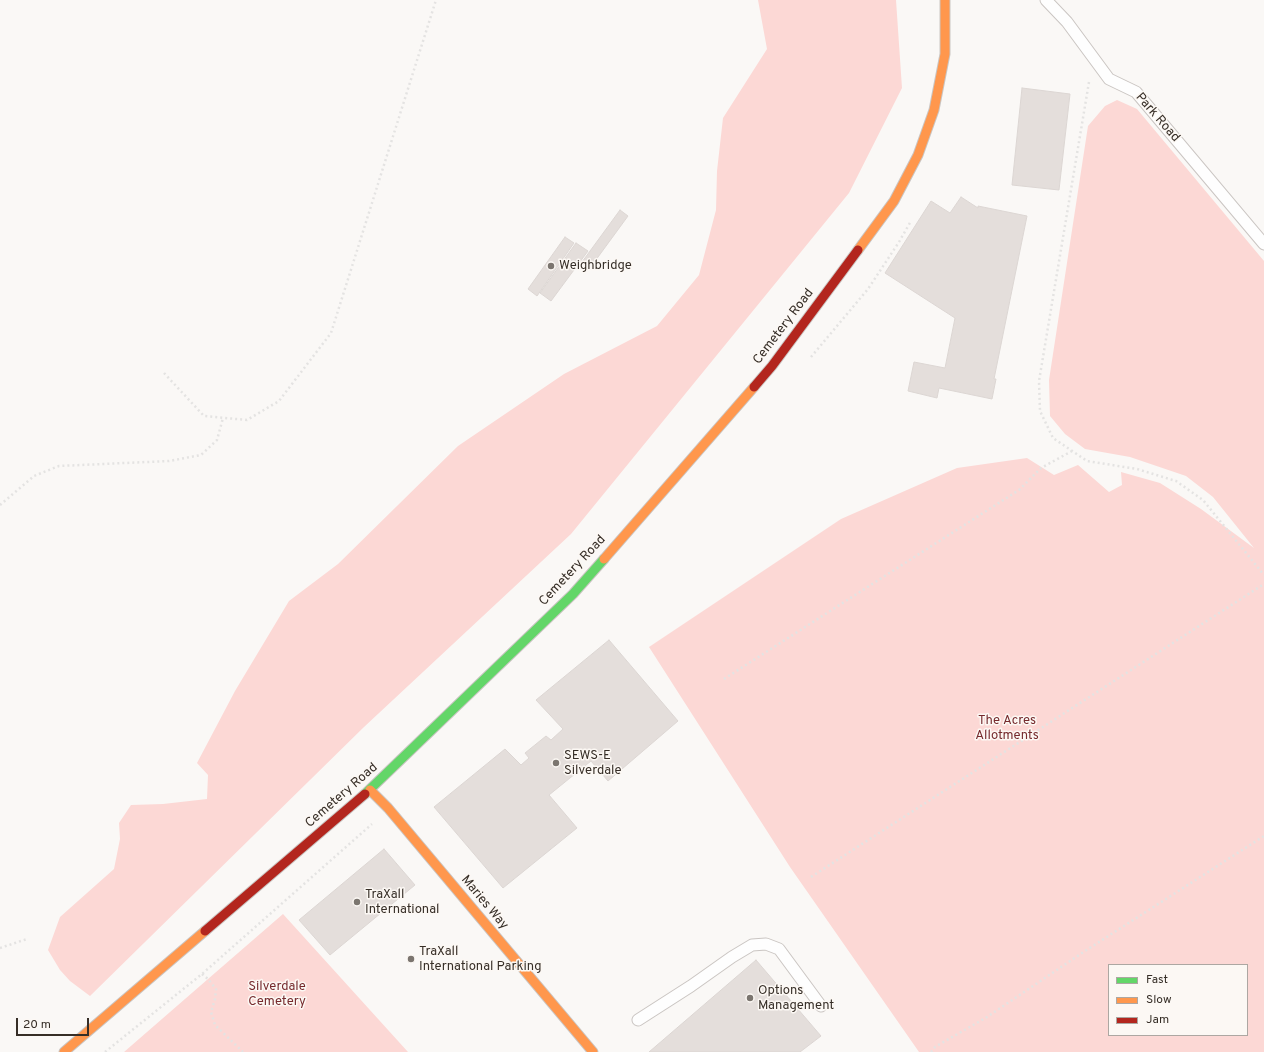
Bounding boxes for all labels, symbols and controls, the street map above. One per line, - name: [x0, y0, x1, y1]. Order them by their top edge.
- street label: Park Road: [1131, 90, 1183, 146]
- place label: Weighbridge: [559, 258, 632, 274]
- marker: Weighbridge: [546, 261, 556, 271]
- street label: Cemetery Road: [750, 286, 818, 368]
- street label: Cemetery Road: [536, 532, 610, 610]
- park label: The Acres Allotments: [975, 713, 1039, 744]
- place label: SEWS-E Silverdale: [564, 748, 621, 779]
- marker: SEWS-E Silverdale: [551, 758, 561, 768]
- street label: Cemetery Road: [303, 760, 381, 832]
- street label: Maries Way: [457, 873, 511, 933]
- place label: TraXall International: [365, 887, 439, 918]
- marker: TraXall International: [352, 897, 362, 907]
- place label: TraXall International Parking: [419, 944, 542, 975]
- marker: TraXall International Parking: [406, 954, 416, 964]
- legend: [1108, 964, 1248, 1036]
- text: Fast: [1146, 972, 1168, 988]
- park label: Silverdale Cemetery: [248, 979, 306, 1010]
- place label: Options Management: [758, 983, 834, 1014]
- text: Slow: [1146, 992, 1172, 1008]
- marker: Options Management: [745, 993, 755, 1003]
- scale bar: [18, 1010, 91, 1036]
- text: Jam: [1146, 1012, 1169, 1028]
- text: 20 m: [23, 1017, 51, 1033]

